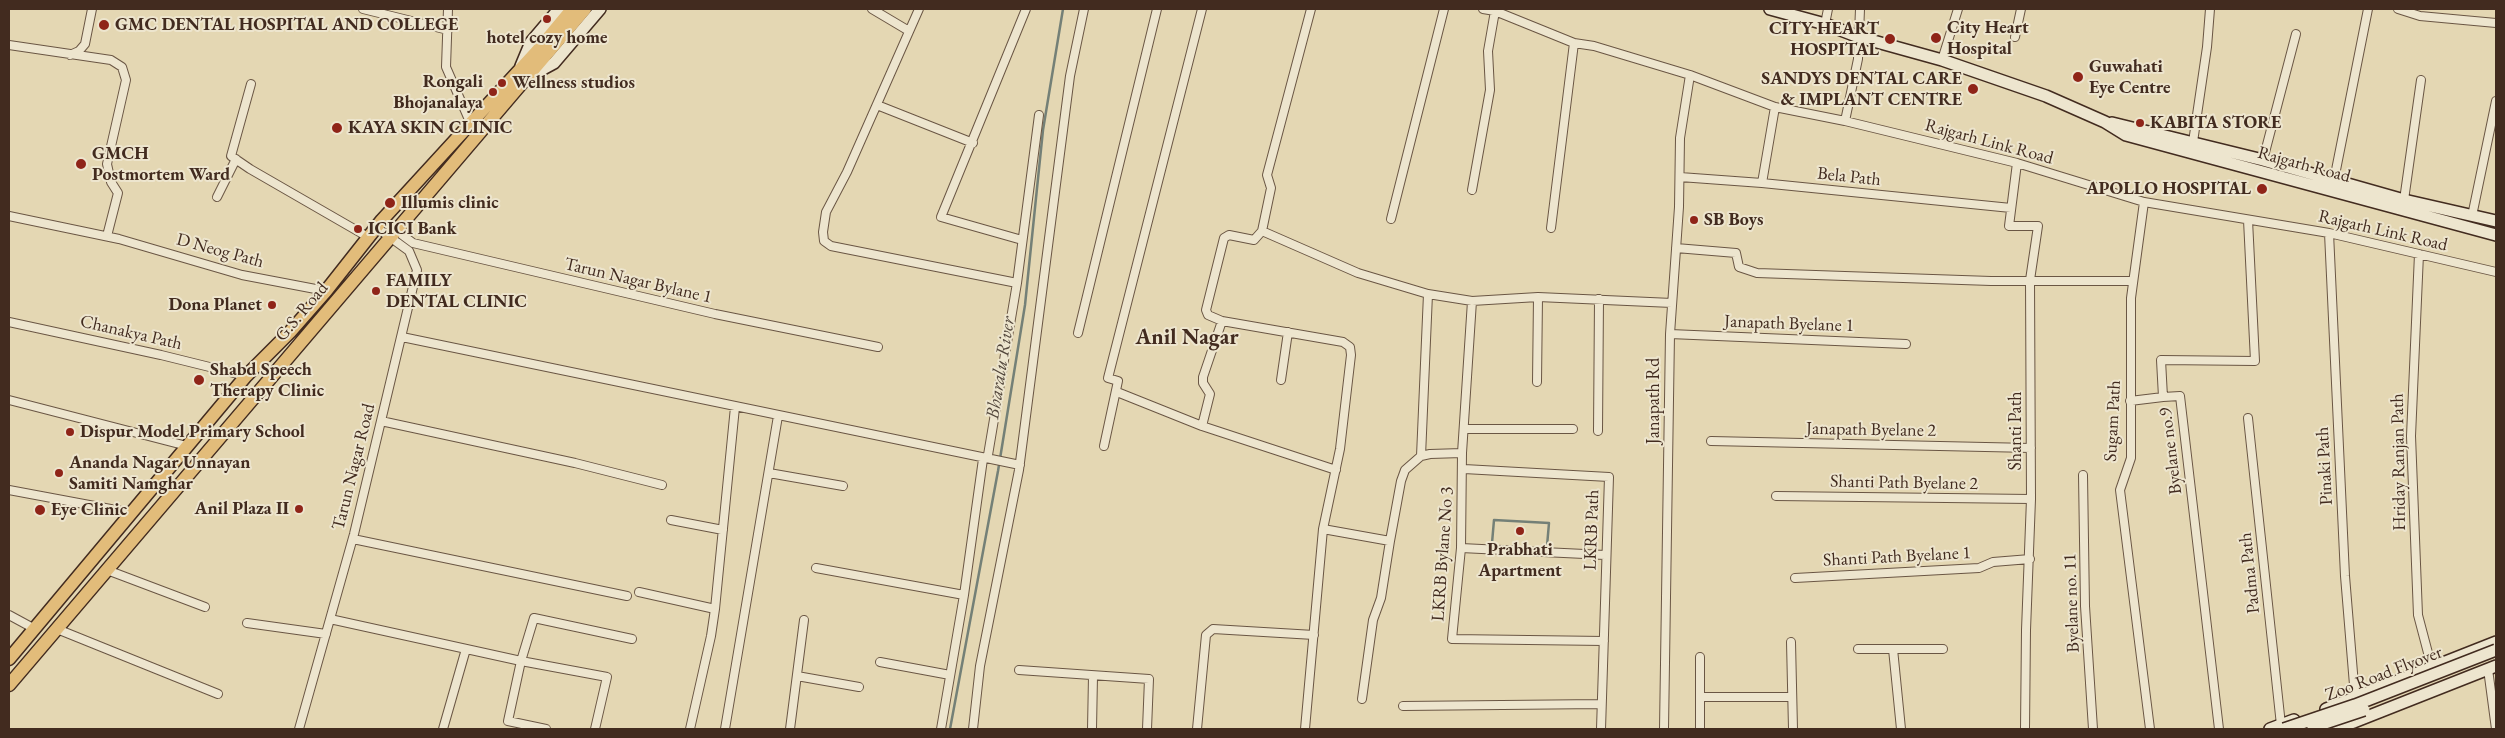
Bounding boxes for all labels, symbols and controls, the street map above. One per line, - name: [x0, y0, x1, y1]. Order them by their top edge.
- marker: hotel cozy home: [541, 13, 553, 25]
- place label: GMC DENTAL HOSPITAL AND COLLEGE: [115, 14, 458, 36]
- place label: City Heart Hospital: [1947, 17, 2029, 59]
- marker: GMC DENTAL HOSPITAL AND COLLEGE: [97, 18, 111, 32]
- place label: CITY HEART HOSPITAL: [1769, 18, 1879, 60]
- place label: hotel cozy home: [487, 27, 607, 49]
- marker: City Heart Hospital: [1929, 31, 1943, 45]
- marker: CITY HEART HOSPITAL: [1883, 32, 1897, 46]
- place label: Guwahati Eye Centre: [2089, 56, 2171, 98]
- place label: SANDYS DENTAL CARE & IMPLANT CENTRE: [1761, 68, 1962, 110]
- marker: Guwahati Eye Centre: [2071, 70, 2085, 84]
- place label: Rongali Bhojanalaya: [393, 71, 483, 114]
- place label: Wellness studios: [512, 72, 635, 94]
- marker: Wellness studios: [496, 77, 508, 89]
- marker: SANDYS DENTAL CARE & IMPLANT CENTRE: [1966, 82, 1980, 96]
- marker: Rongali Bhojanalaya: [487, 86, 499, 98]
- place label: KABITA STORE: [2150, 112, 2281, 134]
- street label: Rajgarh Link Road: [1922, 114, 2056, 170]
- place label: KAYA SKIN CLINIC: [348, 117, 513, 139]
- marker: KABITA STORE: [2134, 117, 2146, 129]
- marker: KAYA SKIN CLINIC: [330, 121, 344, 135]
- street label: Rajgarh Road: [2255, 142, 2353, 188]
- place label: GMCH Postmortem Ward: [92, 143, 230, 186]
- marker: GMCH Postmortem Ward: [74, 157, 88, 171]
- street label: Bela Path: [1816, 163, 1882, 191]
- place label: APOLLO HOSPITAL: [2086, 178, 2251, 200]
- marker: APOLLO HOSPITAL: [2255, 182, 2269, 196]
- place label: Illumis clinic: [401, 192, 499, 214]
- marker: Illumis clinic: [383, 196, 397, 210]
- street label: Rajgarh Link Road: [2316, 206, 2450, 256]
- place label: SB Boys: [1704, 209, 1763, 231]
- marker: SB Boys: [1688, 214, 1700, 226]
- place label: ICICI Bank: [368, 218, 457, 240]
- marker: ICICI Bank: [352, 223, 364, 235]
- street label: D Neog Path: [174, 229, 266, 273]
- street label: Tarun Nagar Bylane 1: [562, 254, 714, 308]
- place label: FAMILY DENTAL CLINIC: [386, 270, 527, 312]
- street label: G.S. Road: [271, 278, 333, 346]
- marker: FAMILY DENTAL CLINIC: [370, 285, 382, 297]
- place label: Dona Planet: [168, 294, 262, 316]
- marker: Dona Planet: [266, 299, 278, 311]
- street label: Chanakya Path: [78, 311, 184, 355]
- street label: Janapath Byelane 1: [1724, 311, 1854, 337]
- water label: Bharalu River: [982, 315, 1020, 421]
- district label: Anil Nagar: [1135, 325, 1239, 351]
- street label: Janapath Rd: [1643, 358, 1665, 444]
- place label: Shabd Speech Therapy Clinic: [210, 359, 324, 402]
- marker: Shabd Speech Therapy Clinic: [192, 373, 206, 387]
- street label: Sugam Path: [2100, 380, 2126, 462]
- street label: Shanti Path: [2005, 391, 2027, 471]
- street label: Hriday Ranjan Path: [2387, 393, 2411, 531]
- street label: Tarun Nagar Road: [328, 401, 380, 533]
- street label: Byelane no.9: [2155, 406, 2187, 496]
- street label: Janapath Byelane 2: [1806, 418, 1936, 442]
- place label: Dispur Model Primary School: [80, 421, 305, 443]
- marker: Dispur Model Primary School: [64, 426, 76, 438]
- street label: Pinaki Path: [2312, 426, 2338, 506]
- place label: Ananda Nagar Unnayan Samiti Namghar: [69, 452, 250, 494]
- marker: Ananda Nagar Unnayan Samiti Namghar: [53, 467, 65, 479]
- street label: Shanti Path Byelane 2: [1830, 471, 1978, 495]
- street label: LKRB Bylane No 3: [1428, 486, 1458, 622]
- street label: LKRB Path: [1580, 489, 1604, 571]
- place label: Anil Plaza II: [194, 498, 289, 520]
- place label: Eye Clinic: [51, 499, 127, 521]
- marker: Eye Clinic: [33, 503, 47, 517]
- marker: Anil Plaza II: [293, 503, 305, 515]
- marker: Prabhati Apartment: [1514, 525, 1526, 537]
- street label: Padma Path: [2235, 531, 2265, 615]
- place label: Prabhati Apartment: [1478, 539, 1562, 582]
- street label: Shanti Path Byelane 1: [1823, 542, 1971, 572]
- street label: Byelane no. 11: [2059, 553, 2085, 653]
- street label: Zoo Road Flyover: [2322, 642, 2446, 706]

